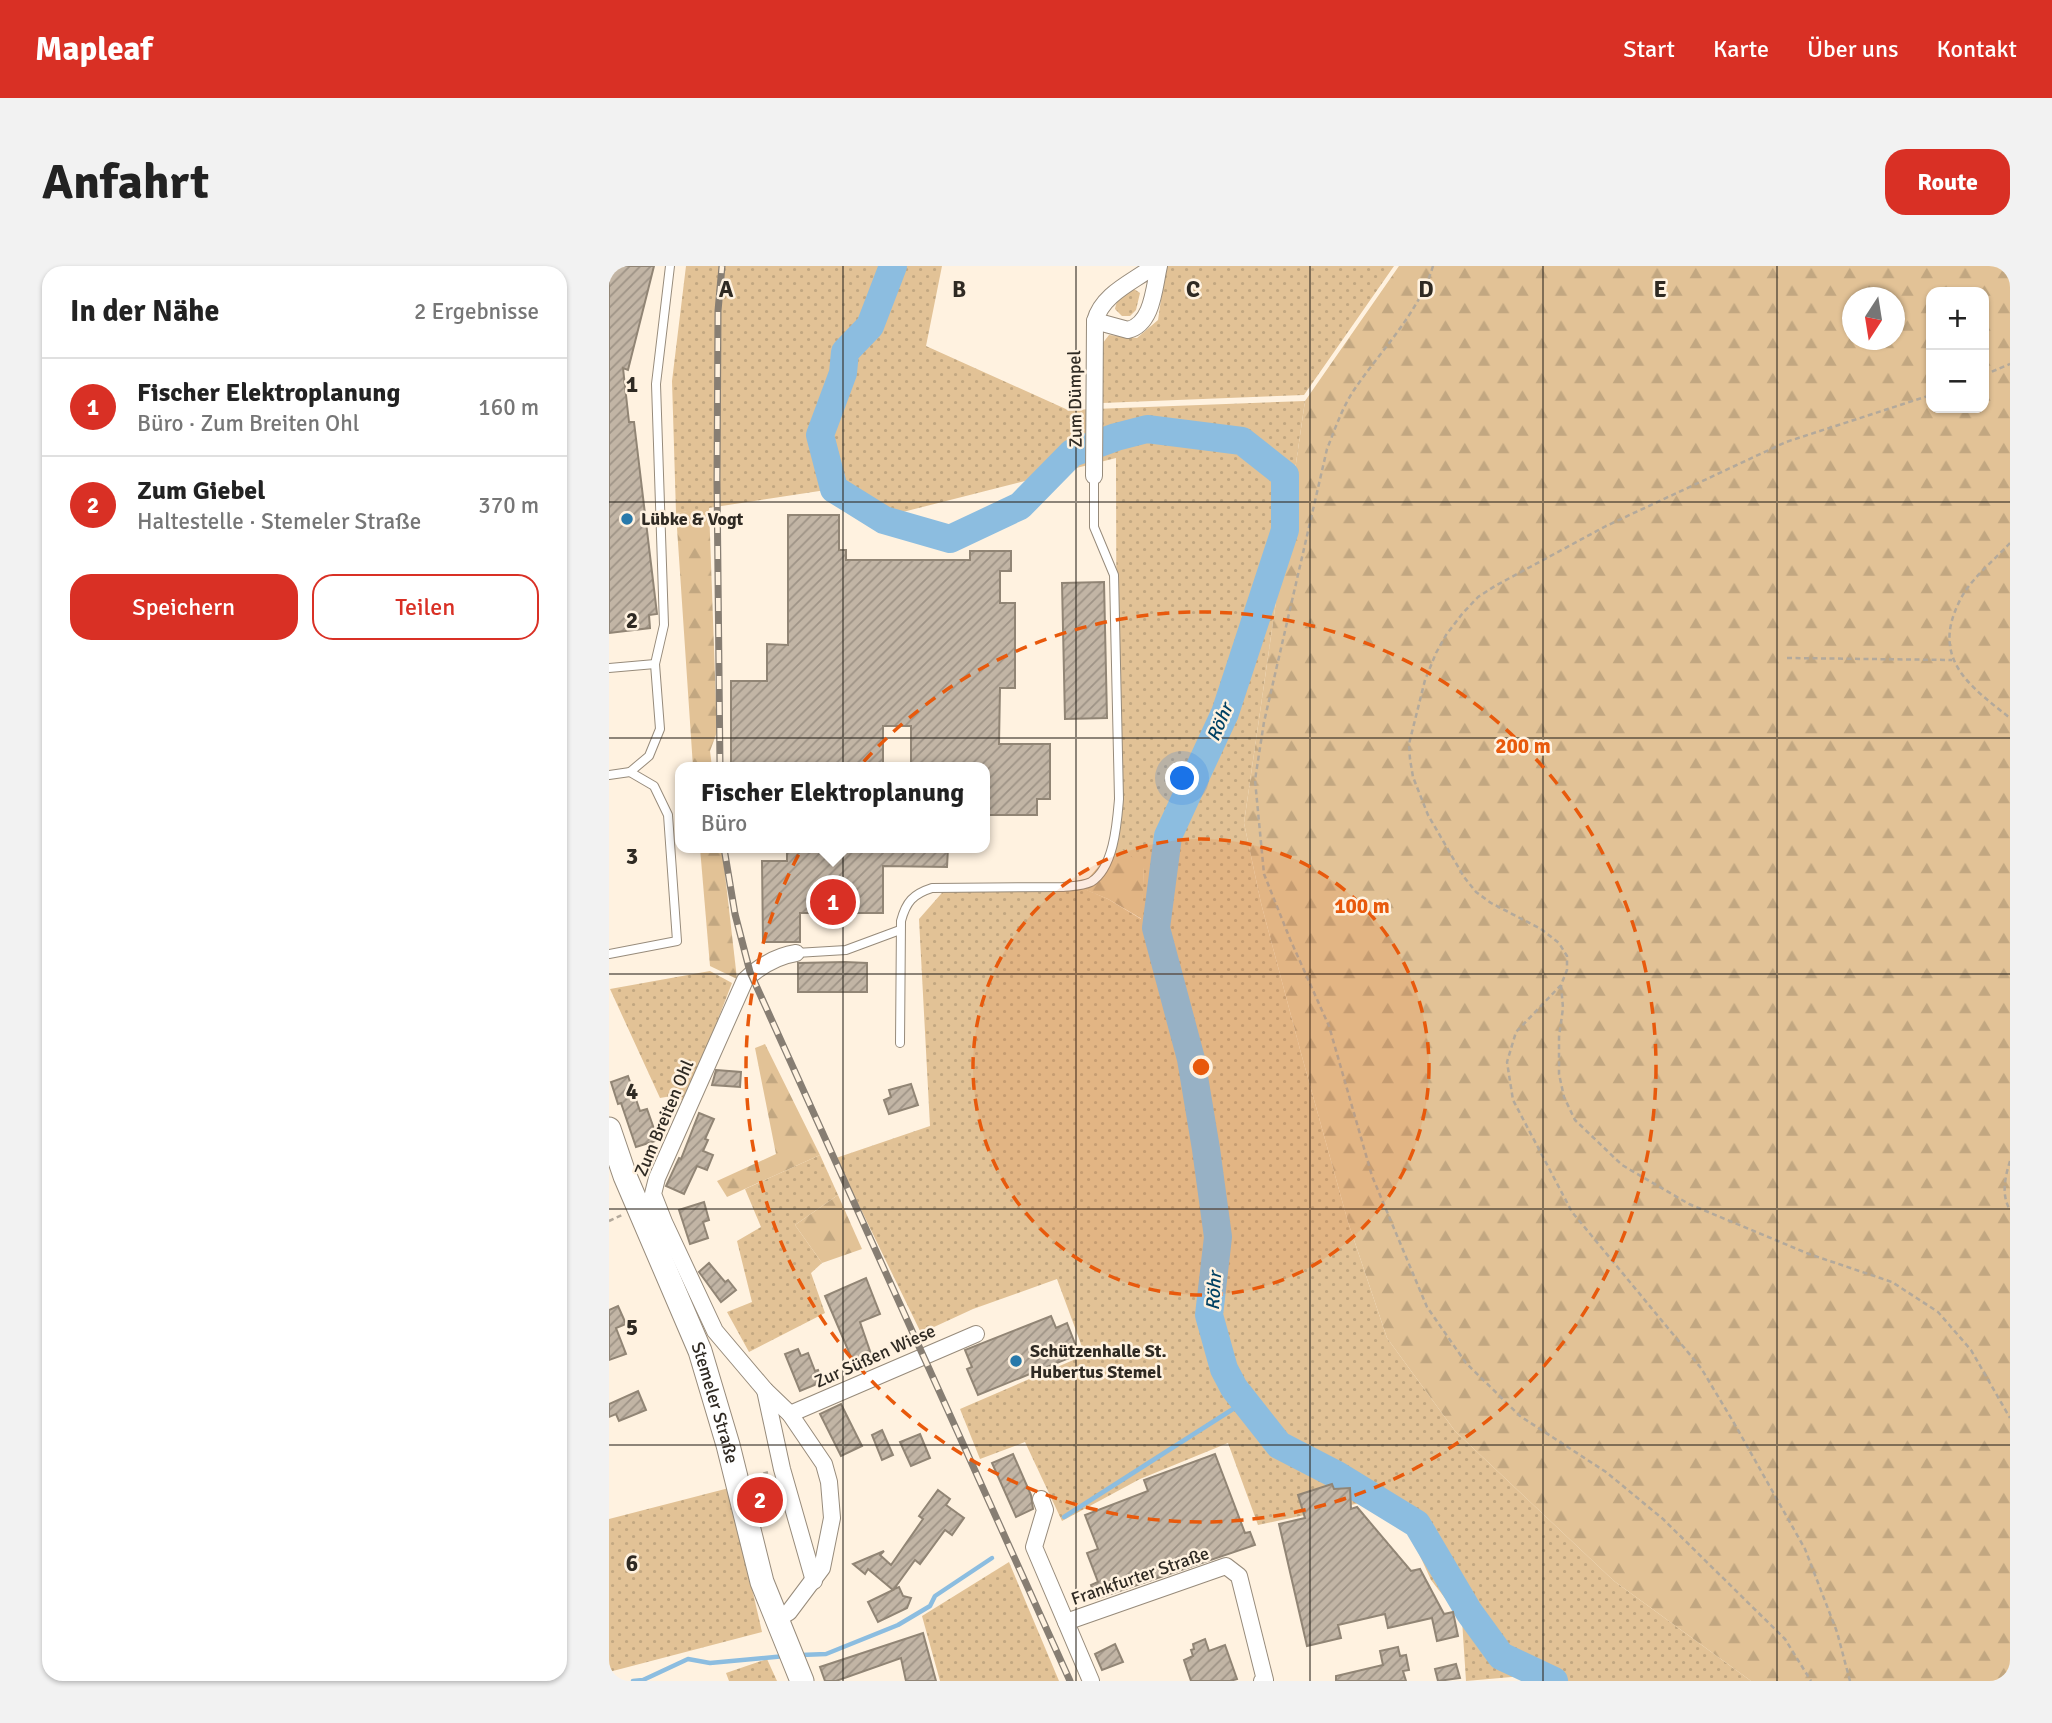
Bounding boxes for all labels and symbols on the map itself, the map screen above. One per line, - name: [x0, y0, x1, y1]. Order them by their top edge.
- text: A: [719, 275, 734, 304]
- text: B: [952, 275, 966, 304]
- text: C: [1186, 275, 1200, 304]
- text: D: [1418, 275, 1434, 304]
- text: E: [1653, 275, 1667, 304]
- north arrow: [1842, 287, 1905, 350]
- street label: Zum Dümpel: [1063, 350, 1087, 448]
- text: 1: [626, 370, 638, 399]
- place label: Lübke & Vogt: [641, 508, 744, 530]
- marker: Lübke & Vogt: [619, 511, 635, 527]
- text: 2: [626, 606, 638, 635]
- water label: Röhr: [1201, 697, 1240, 745]
- text: 200 m: [1495, 733, 1551, 759]
- your location: [1165, 761, 1199, 795]
- text: 3: [626, 842, 638, 871]
- pin: 1: [810, 876, 856, 928]
- text: 100 m: [1334, 893, 1390, 919]
- centre of rings: [1189, 1055, 1213, 1079]
- street label: Zum Breiten Ohl: [630, 1056, 698, 1180]
- text: 4: [626, 1077, 638, 1106]
- water label: Röhr: [1201, 1268, 1228, 1311]
- text: 5: [626, 1313, 638, 1342]
- street label: Zur Süßen Wiese: [811, 1320, 939, 1392]
- street label: Stemeler Straße: [686, 1339, 743, 1466]
- place label: Schützenhalle St. Hubertus Stemel: [1030, 1340, 1167, 1383]
- marker: Schützenhalle St. Hubertus Stemel: [1008, 1353, 1024, 1369]
- pin: 2: [737, 1474, 783, 1526]
- street label: Frankfurter Straße: [1068, 1542, 1212, 1610]
- text: 6: [626, 1549, 638, 1578]

